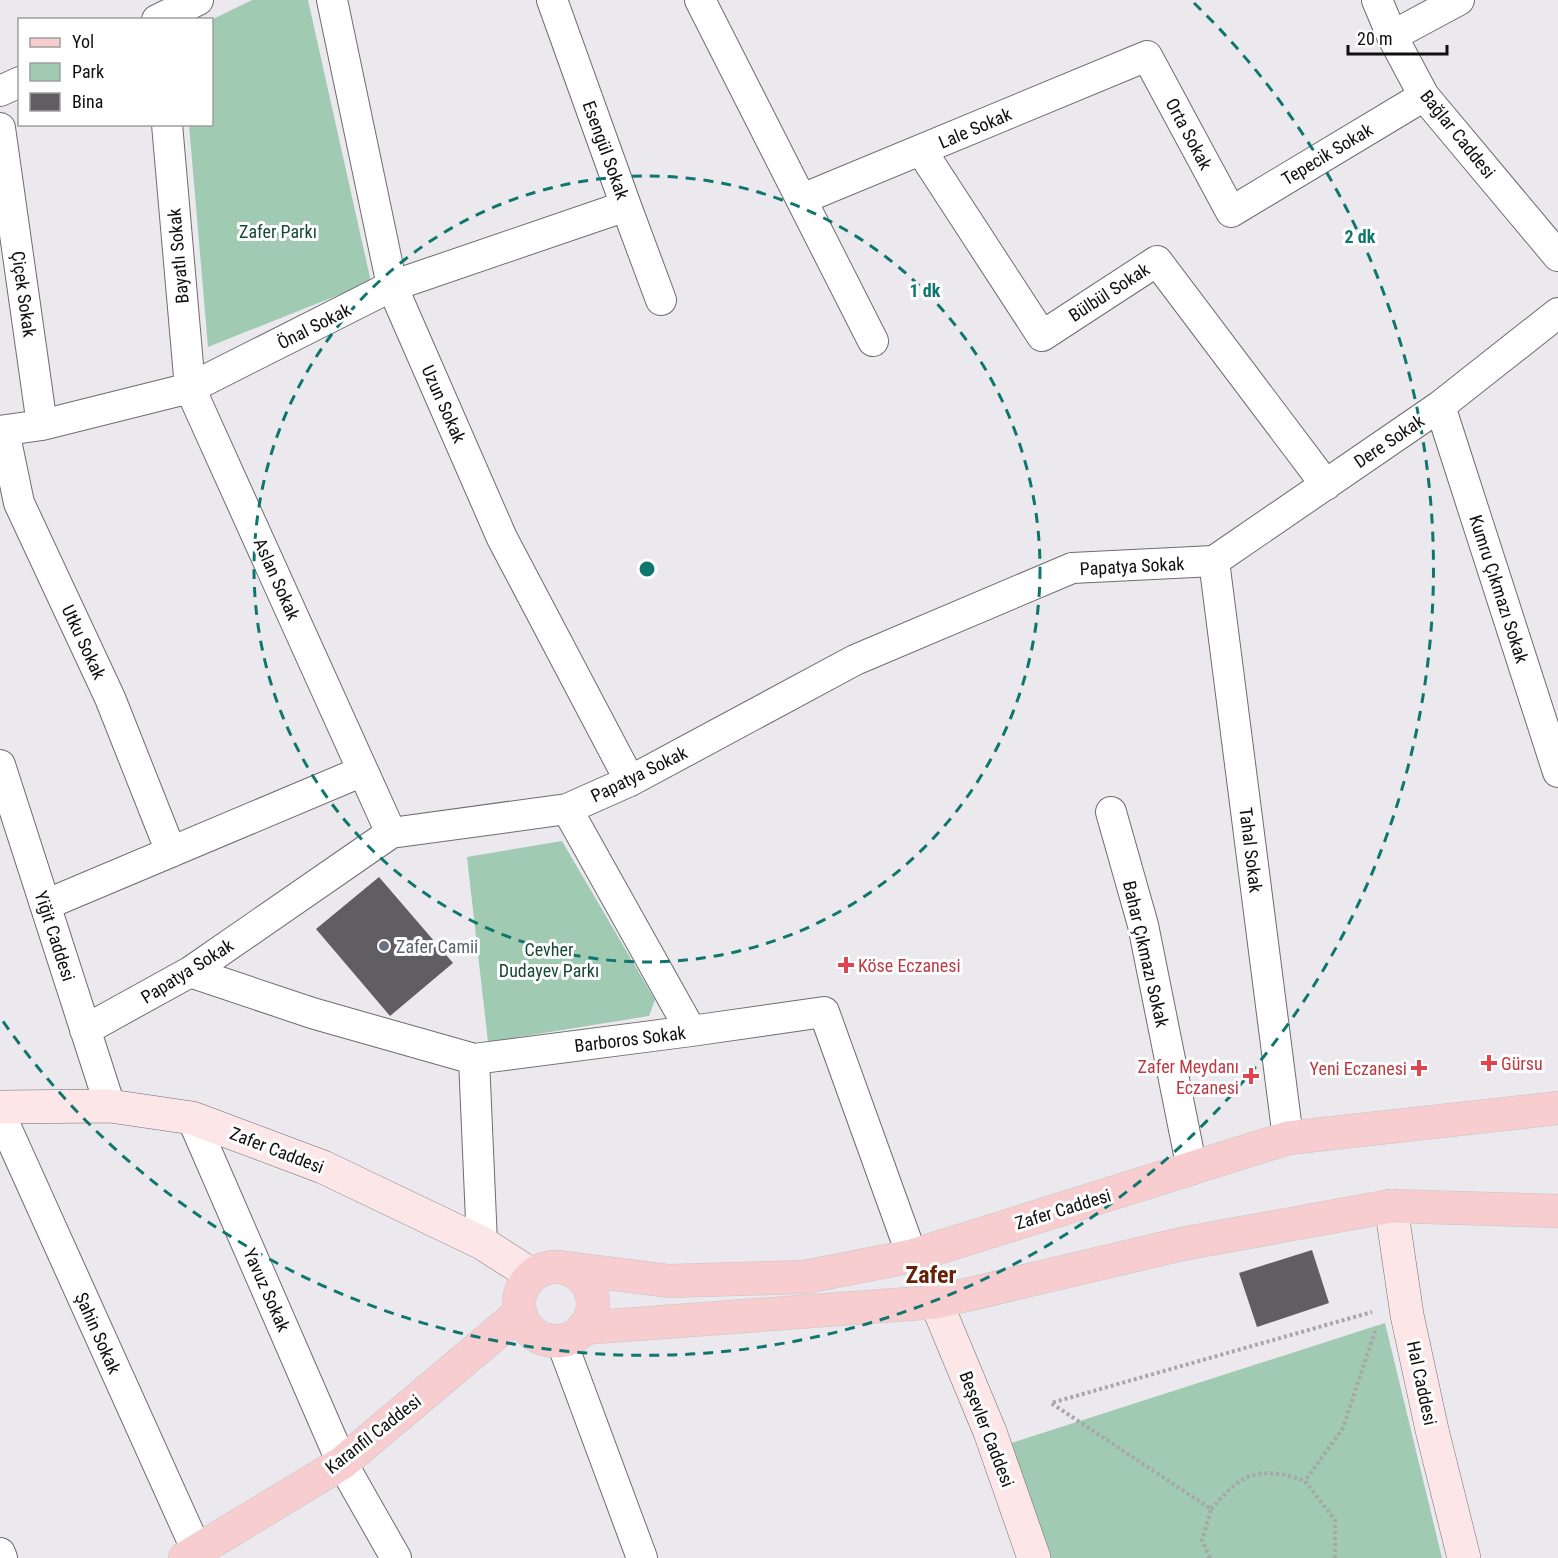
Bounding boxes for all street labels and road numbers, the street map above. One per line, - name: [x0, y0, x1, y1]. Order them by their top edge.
- street label: Bağlar Caddesi: [1416, 86, 1500, 182]
- street label: Orta Sokak: [1161, 95, 1217, 173]
- street label: Esengül Sokak: [578, 98, 634, 202]
- street label: Lale Sokak: [935, 103, 1015, 153]
- street label: Tepecik Sokak: [1278, 119, 1376, 189]
- street label: Bayatlı Sokak: [163, 208, 193, 304]
- street label: Çiçek Sokak: [8, 250, 40, 338]
- street label: Bülbül Sokak: [1065, 258, 1153, 326]
- street label: Önal Sokak: [274, 299, 354, 353]
- street label: Uzun Sokak: [418, 362, 470, 446]
- street label: Dere Sokak: [1350, 410, 1428, 472]
- street label: Kumru Çıkmazı Sokak: [1465, 512, 1533, 666]
- street label: Aslan Sokak: [250, 535, 304, 623]
- street label: Papatya Sokak: [1079, 553, 1185, 579]
- street label: Utku Sokak: [58, 601, 110, 683]
- street label: Papatya Sokak: [587, 742, 691, 806]
- street label: Tahal Sokak: [1235, 806, 1267, 894]
- street label: Bahar Çıkmazı Sokak: [1119, 879, 1173, 1029]
- street label: Yiğit Caddesi: [31, 888, 79, 984]
- street label: Papatya Sokak: [137, 934, 237, 1008]
- street label: Barboros Sokak: [573, 1022, 687, 1056]
- street label: Zafer Caddesi: [227, 1122, 327, 1178]
- street label: Zafer Caddesi: [1013, 1184, 1113, 1234]
- street label: Yavuz Sokak: [239, 1245, 295, 1335]
- street label: Şahin Sokak: [71, 1289, 125, 1377]
- street label: Hal Caddesi: [1403, 1339, 1441, 1427]
- street label: Beşevler Caddesi: [955, 1368, 1019, 1490]
- street label: Karanfil Caddesi: [321, 1390, 425, 1478]

